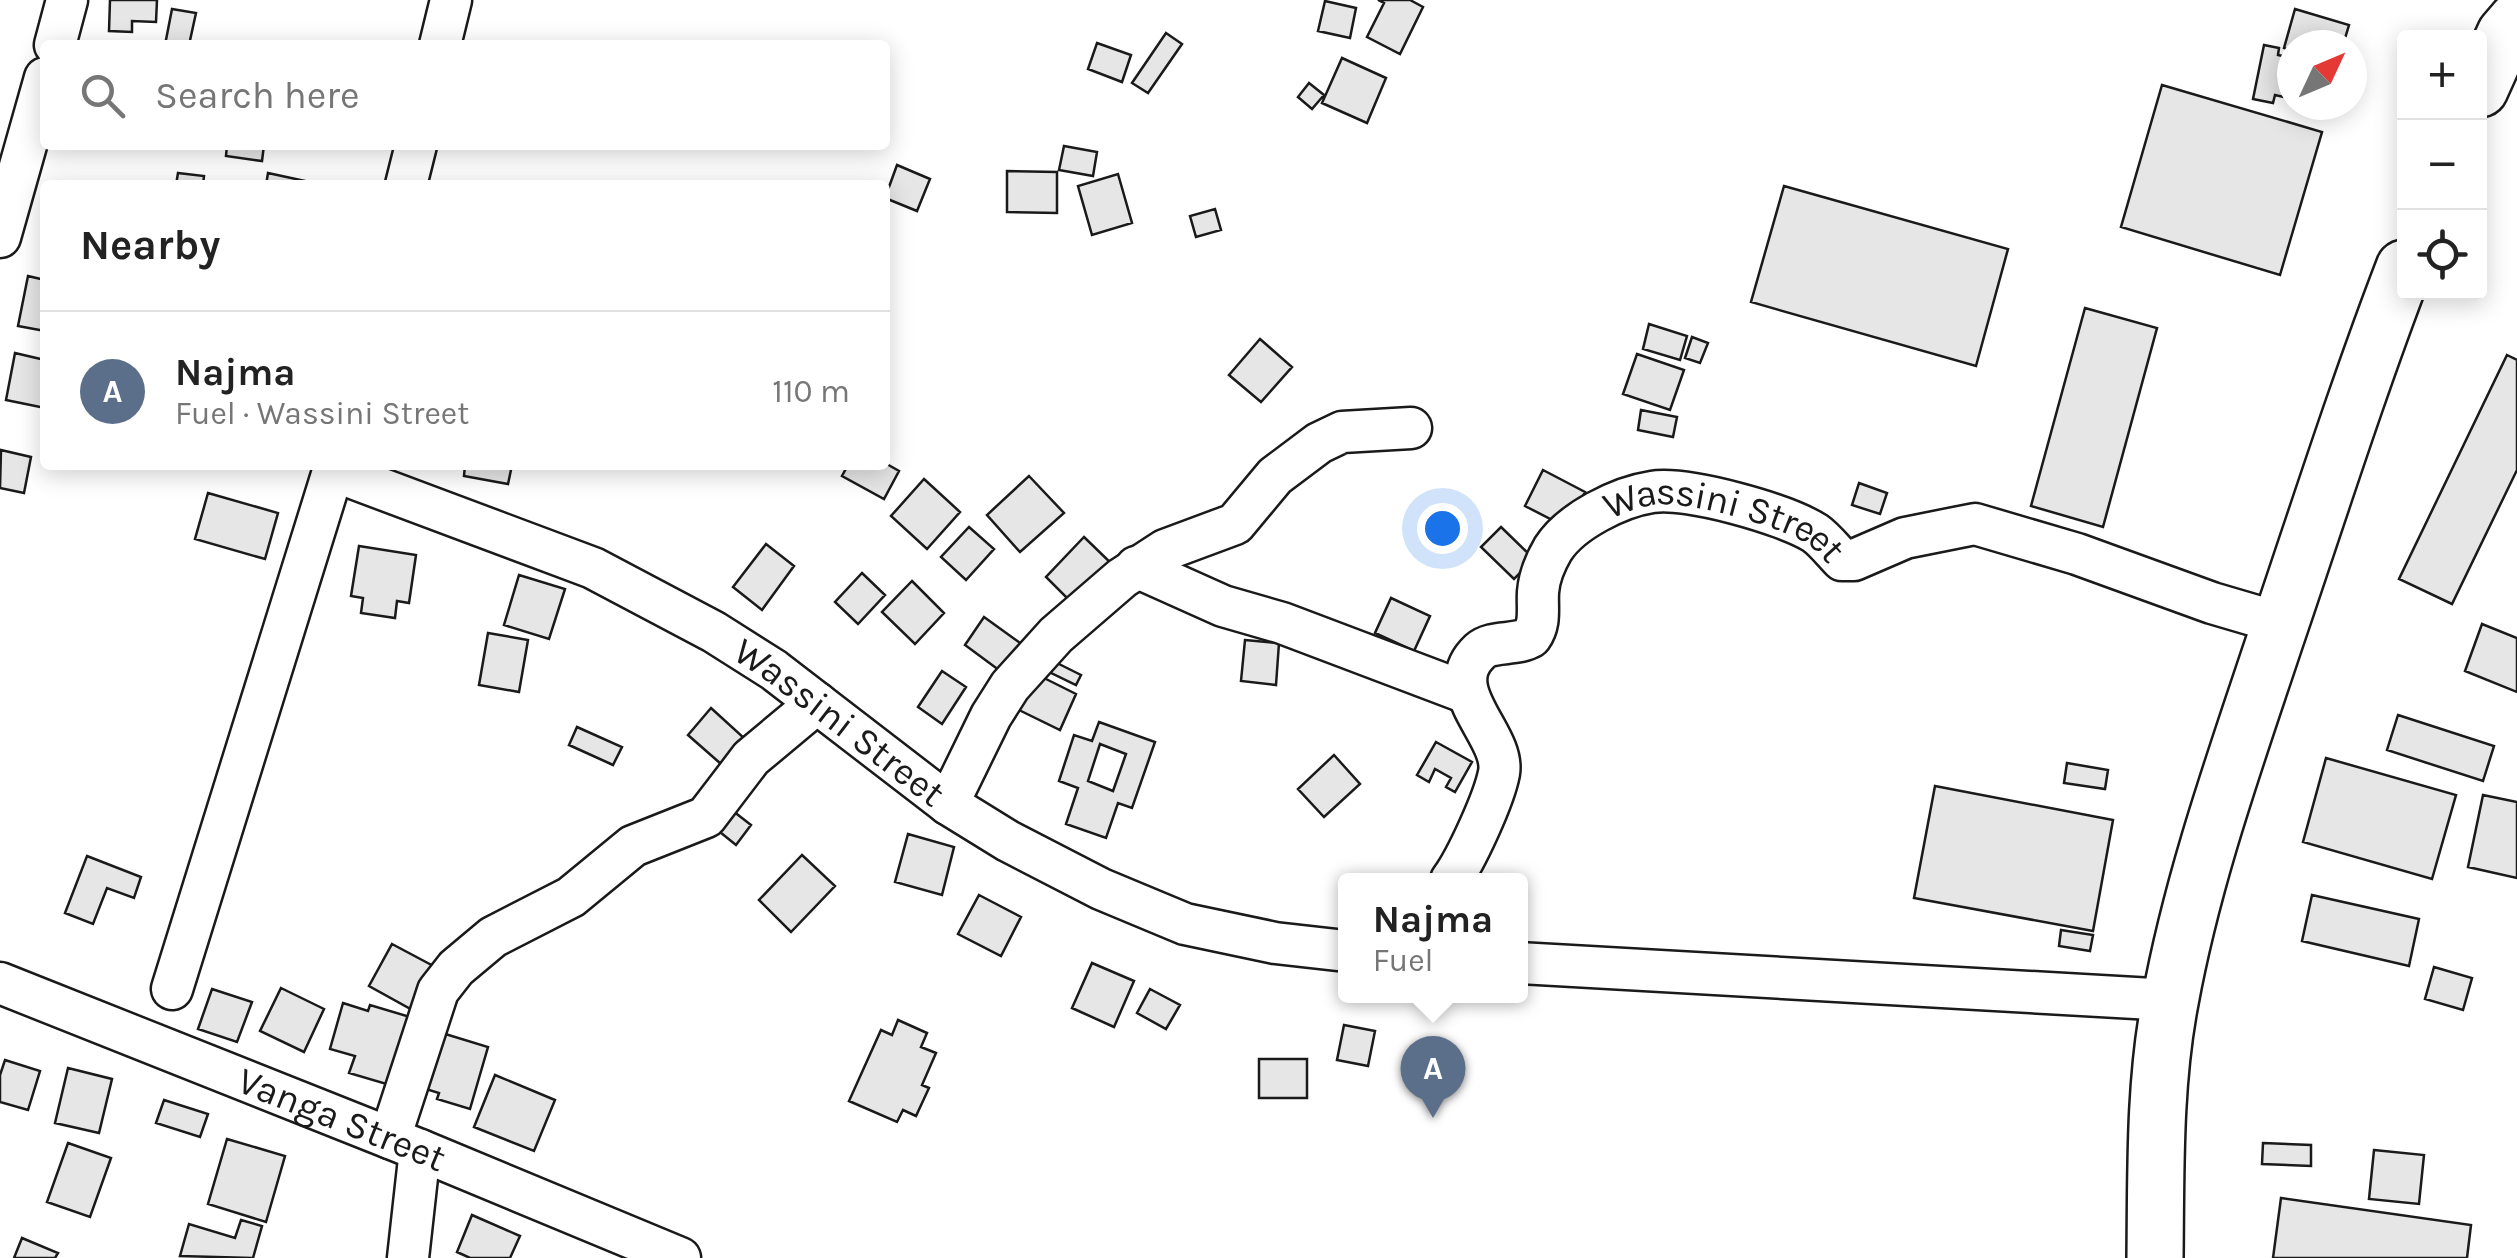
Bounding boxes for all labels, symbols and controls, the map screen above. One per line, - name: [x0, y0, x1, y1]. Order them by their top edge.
- north arrow: [2277, 30, 2367, 120]
- map controls: [2397, 30, 2487, 300]
- button: +: [2397, 30, 2487, 120]
- search box: [40, 40, 890, 150]
- icon: search: [75, 68, 130, 123]
- text: Search here: [155, 73, 359, 118]
- button: −: [2397, 120, 2487, 210]
- button: locate: [2397, 210, 2487, 300]
- text: Nearby: [80, 220, 220, 270]
- text: Najma: [175, 350, 296, 395]
- text: A: [102, 373, 123, 410]
- text: 110 m: [772, 373, 850, 410]
- text: Fuel · Wassini Street: [175, 395, 469, 432]
- street label: Wassini Street: [1596, 468, 1855, 571]
- your location: [1417, 503, 1468, 554]
- street label: Wassini Street: [726, 628, 954, 816]
- popup: [1338, 873, 1528, 1003]
- text: Najma: [1373, 897, 1493, 942]
- text: Fuel: [1373, 942, 1434, 979]
- pin: A: [1400, 1036, 1466, 1118]
- street label: Vanga Street: [232, 1057, 453, 1181]

